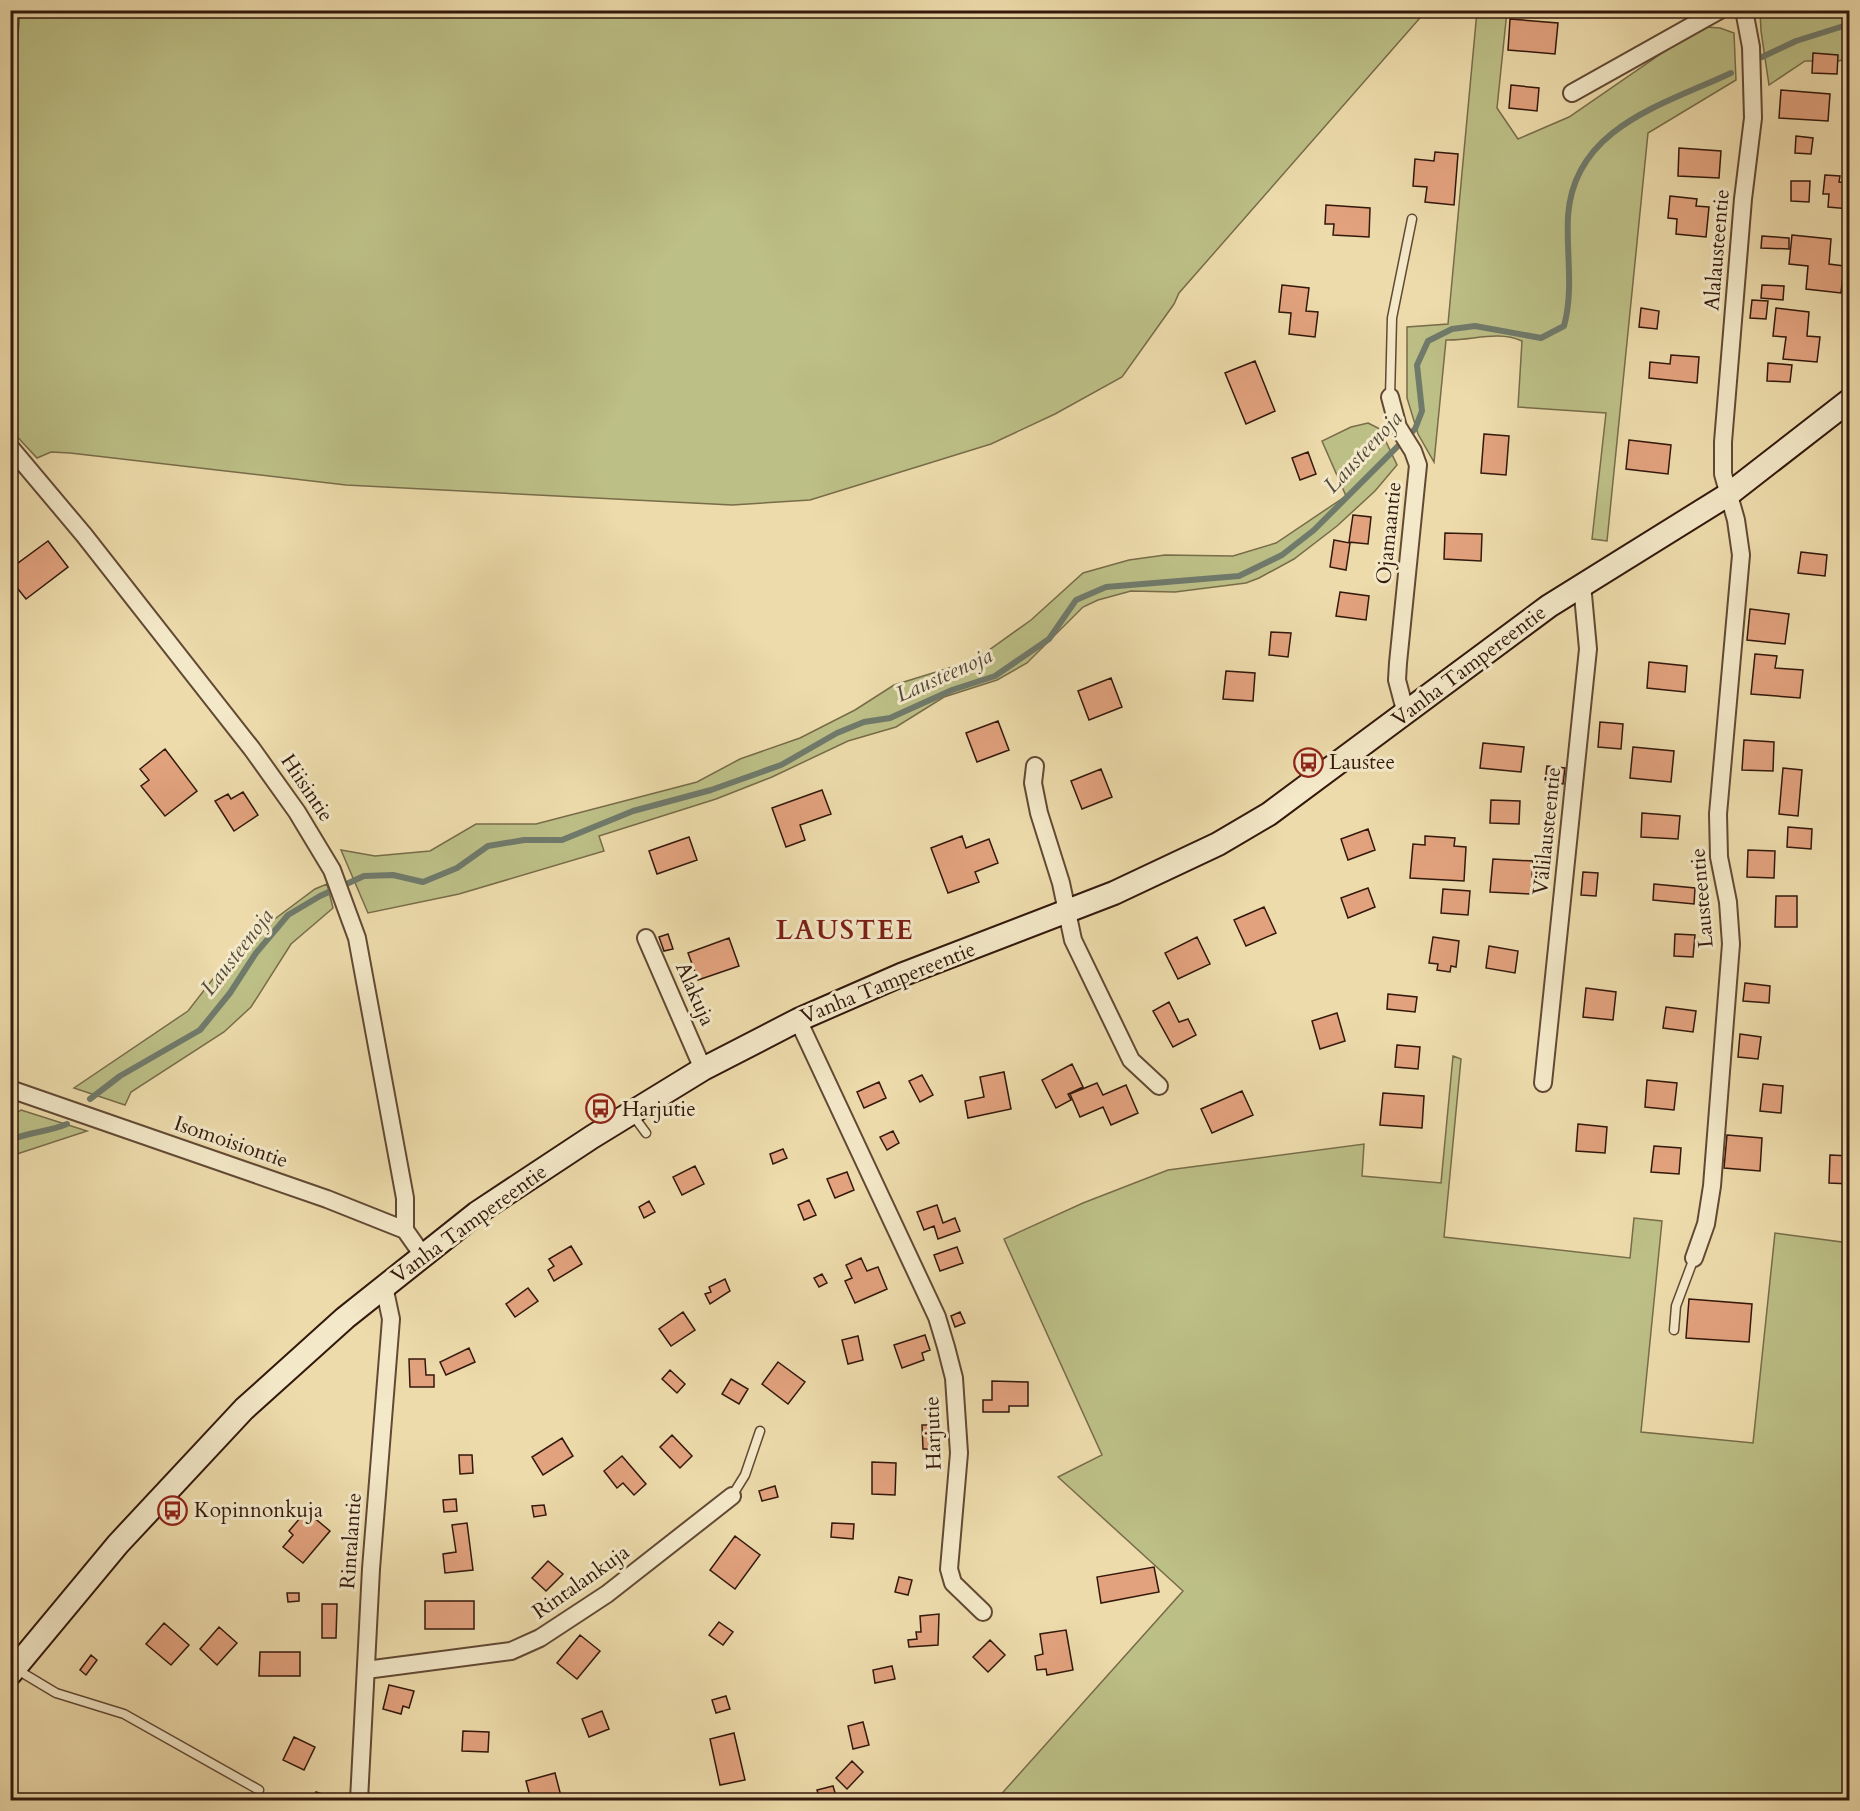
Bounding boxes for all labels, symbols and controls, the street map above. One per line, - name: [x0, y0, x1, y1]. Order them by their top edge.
- street label: Alalausteentie: [1697, 188, 1737, 312]
- water label: Lausteenoja: [1317, 404, 1409, 500]
- street label: Ojamaantie: [1369, 480, 1409, 586]
- street label: Vanha Tampereentie: [1386, 598, 1552, 734]
- water label: Lausteenoja: [891, 640, 997, 710]
- bus stop icon: Laustee: [1292, 746, 1324, 778]
- street label: Hiisintie: [274, 748, 340, 828]
- place label: Laustee: [1329, 748, 1395, 777]
- street label: Välilausteentie: [1526, 766, 1568, 896]
- street label: Lausteentie: [1683, 847, 1721, 949]
- water label: Lausteenoja: [194, 902, 280, 1002]
- district label: LAUSTEE: [776, 912, 914, 949]
- street label: Vanha Tampereentie: [796, 935, 980, 1031]
- street label: Alakuja: [668, 957, 722, 1031]
- bus stop icon: Harjutie: [585, 1093, 617, 1125]
- place label: Harjutie: [622, 1095, 696, 1124]
- street label: Isomoisiontie: [170, 1109, 292, 1175]
- street label: Vanha Tampereentie: [385, 1157, 553, 1291]
- street label: Harjutie: [917, 1396, 949, 1470]
- street label: Rintalantie: [333, 1492, 369, 1590]
- bus stop icon: Kopinnonkuja: [157, 1494, 189, 1526]
- place label: Kopinnonkuja: [194, 1496, 323, 1525]
- street label: Rintalankuja: [527, 1538, 635, 1626]

